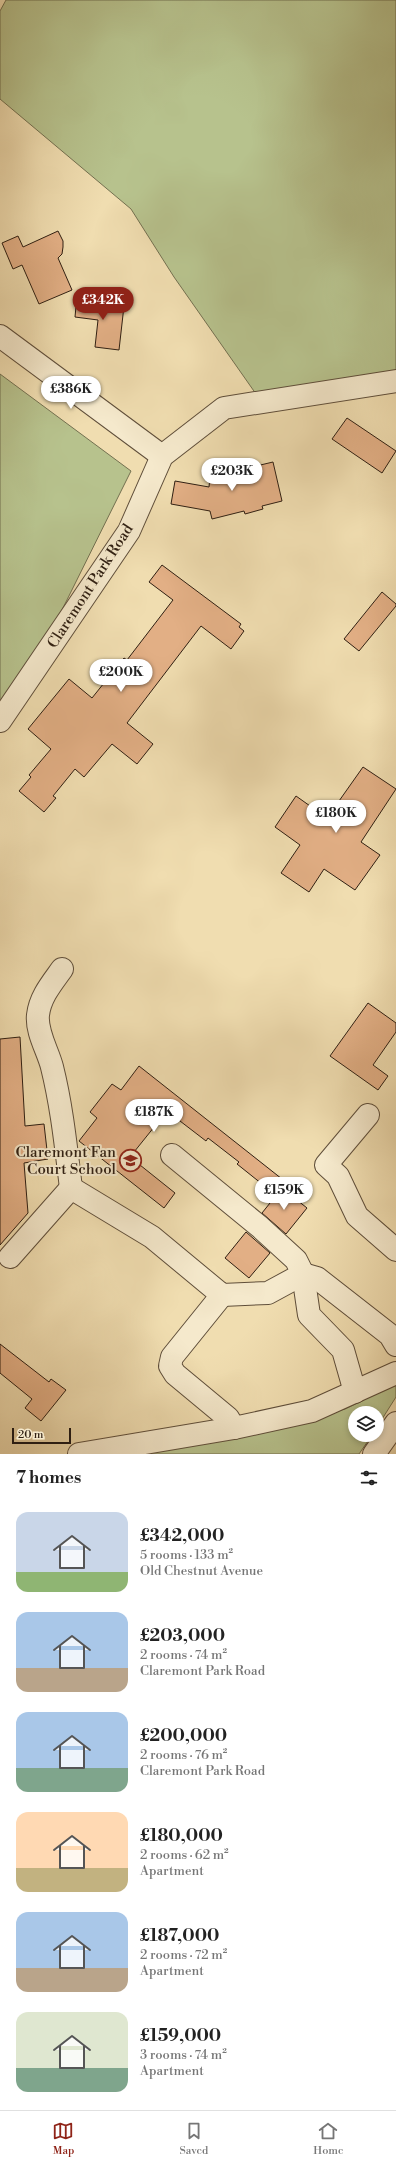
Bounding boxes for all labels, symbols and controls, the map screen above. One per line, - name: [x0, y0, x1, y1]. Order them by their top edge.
- pin: £342K: [75, 287, 131, 321]
- text: £342K: [82, 292, 124, 308]
- pin: £386K: [43, 376, 99, 410]
- text: £386K: [50, 381, 92, 397]
- pin: £203K: [204, 458, 260, 492]
- text: £203K: [210, 463, 254, 479]
- street label: Claremont Park Road: [43, 520, 138, 652]
- pin: £200K: [93, 659, 149, 693]
- text: £200K: [99, 664, 143, 680]
- pin: £180K: [308, 800, 364, 834]
- text: £180K: [315, 805, 357, 821]
- pin: £187K: [126, 1099, 182, 1133]
- text: £187K: [134, 1104, 174, 1120]
- place label: Claremont Fan Court School: [15, 1143, 117, 1179]
- school or university icon: Claremont Fan Court School: [118, 1148, 144, 1174]
- pin: £159K: [256, 1177, 312, 1211]
- text: £159K: [264, 1182, 304, 1198]
- map controls: [348, 1406, 384, 1442]
- button: layers: [348, 1406, 384, 1442]
- scale bar: [12, 1426, 71, 1445]
- text: 20 m: [18, 1428, 43, 1442]
- text: 7 homes: [16, 1467, 81, 1489]
- icon: filters: [358, 1467, 380, 1489]
- text: £342,000: [140, 1525, 224, 1547]
- icon: home: [48, 1528, 96, 1576]
- text: 5 rooms · 133 m²: [140, 1547, 233, 1563]
- text: Old Chestnut Avenue: [140, 1563, 263, 1579]
- text: £203,000: [140, 1625, 225, 1647]
- icon: home: [48, 1628, 96, 1676]
- text: 2 rooms · 74 m²: [140, 1647, 227, 1663]
- text: Claremont Park Road: [140, 1663, 265, 1679]
- text: £200,000: [140, 1725, 227, 1747]
- icon: home: [48, 1728, 96, 1776]
- text: 2 rooms · 76 m²: [140, 1747, 227, 1763]
- text: Claremont Park Road: [140, 1763, 265, 1779]
- text: £180,000: [140, 1825, 223, 1847]
- icon: home: [48, 1828, 96, 1876]
- text: 2 rooms · 62 m²: [140, 1847, 229, 1863]
- text: Apartment: [140, 1863, 204, 1879]
- text: £187,000: [140, 1925, 219, 1947]
- icon: home: [48, 1928, 96, 1976]
- text: 2 rooms · 72 m²: [140, 1947, 227, 1963]
- text: Apartment: [140, 1963, 204, 1979]
- text: £159,000: [140, 2025, 221, 2047]
- icon: home: [48, 2028, 96, 2076]
- text: 3 rooms · 74 m²: [140, 2047, 227, 2063]
- text: Apartment: [140, 2063, 204, 2079]
- tab: Map: [52, 2120, 74, 2158]
- tab: Saved: [179, 2120, 208, 2158]
- tab: Home: [313, 2120, 344, 2158]

